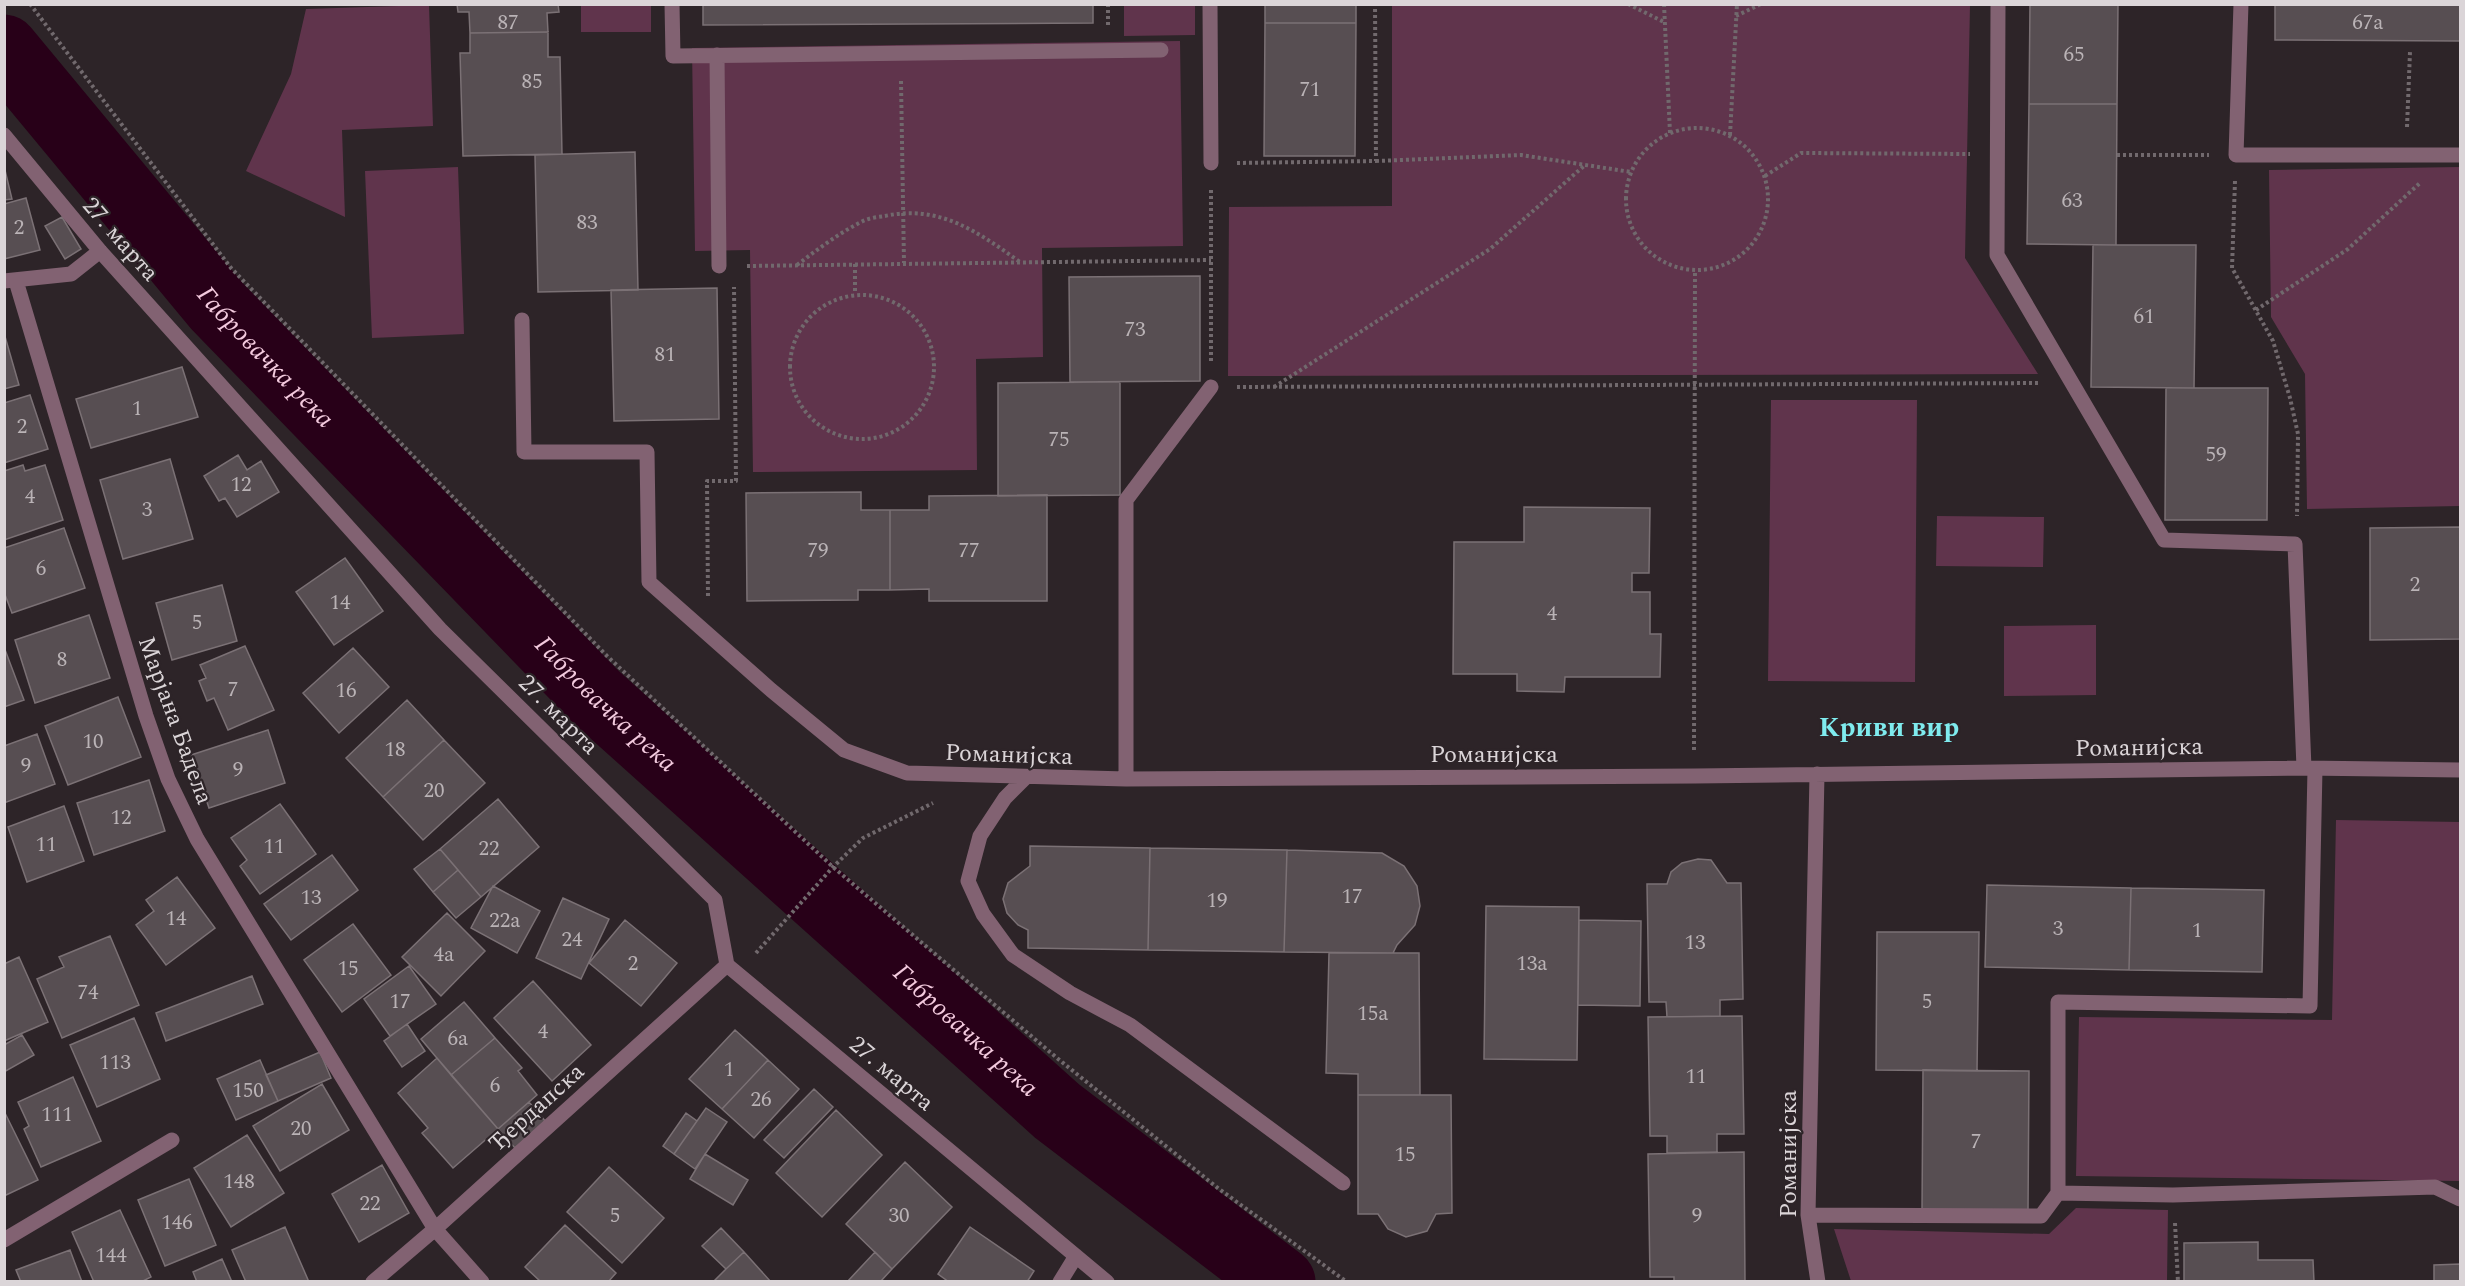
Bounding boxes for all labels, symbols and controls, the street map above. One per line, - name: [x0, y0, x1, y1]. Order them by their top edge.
- house number: 87: [498, 7, 519, 39]
- house number: 67a: [2352, 7, 2384, 39]
- house number: 65: [2064, 39, 2085, 71]
- house number: 85: [522, 66, 543, 98]
- house number: 71: [1300, 74, 1321, 106]
- house number: 63: [2062, 185, 2083, 217]
- street label: 27. марта: [73, 189, 167, 290]
- house number: 83: [577, 207, 598, 239]
- house number: 2: [14, 212, 24, 244]
- water label: Габровачка река: [187, 277, 344, 437]
- house number: 61: [2134, 301, 2155, 333]
- house number: 73: [1125, 314, 1146, 346]
- house number: 81: [655, 339, 676, 371]
- house number: 1: [132, 393, 142, 425]
- house number: 2: [17, 411, 27, 443]
- house number: 75: [1049, 424, 1070, 456]
- house number: 59: [2206, 439, 2227, 471]
- house number: 12: [231, 469, 252, 501]
- house number: 4: [25, 481, 36, 513]
- house number: 3: [142, 494, 153, 526]
- house number: 79: [808, 535, 829, 567]
- house number: 77: [959, 535, 980, 567]
- house number: 6: [36, 553, 46, 585]
- house number: 2: [2410, 569, 2420, 601]
- house number: 14: [330, 587, 351, 619]
- house number: 4: [1547, 598, 1558, 630]
- house number: 5: [192, 607, 202, 639]
- water label: Габровачка река: [525, 626, 686, 782]
- street label: Марјана Бадела: [128, 631, 222, 810]
- house number: 8: [57, 644, 67, 676]
- street label: 27. марта: [510, 666, 607, 764]
- house number: 7: [228, 674, 238, 706]
- house number: 16: [336, 675, 357, 707]
- district label: Криви вир: [1819, 707, 1959, 749]
- house number: 10: [83, 726, 104, 758]
- street label: Романијска: [2075, 729, 2204, 767]
- house number: 18: [385, 734, 406, 766]
- street label: Романијска: [944, 735, 1074, 775]
- street label: Романијска: [1430, 737, 1558, 773]
- house number: 9: [21, 750, 31, 782]
- house number: 9: [233, 754, 243, 786]
- house number: 20: [424, 775, 445, 807]
- house number: 12: [111, 802, 132, 834]
- house number: 11: [36, 829, 57, 861]
- house number: 11: [264, 831, 285, 863]
- house number: 22: [479, 833, 500, 865]
- house number: 17: [1342, 881, 1363, 913]
- house number: 13: [301, 882, 322, 914]
- house number: 19: [1207, 885, 1228, 917]
- house number: 14: [166, 903, 187, 935]
- house number: 22a: [489, 905, 521, 937]
- house number: 3: [2053, 913, 2064, 945]
- house number: 1: [2192, 915, 2202, 947]
- house number: 24: [562, 924, 583, 956]
- house number: 13: [1685, 927, 1706, 959]
- house number: 4a: [434, 939, 455, 971]
- house number: 2: [628, 948, 638, 980]
- house number: 13a: [1516, 948, 1548, 980]
- house number: 15: [338, 953, 359, 985]
- water label: Габровачка река: [884, 954, 1048, 1107]
- house number: 74: [78, 977, 99, 1009]
- house number: 17: [390, 986, 411, 1018]
- house number: 5: [1922, 986, 1932, 1018]
- house number: 15a: [1357, 998, 1389, 1030]
- house number: 4: [538, 1016, 549, 1048]
- house number: 6a: [448, 1023, 469, 1055]
- street label: 27. марта: [841, 1027, 942, 1120]
- house number: 113: [99, 1047, 131, 1079]
- street label: Ђердапска: [480, 1054, 593, 1161]
- house number: 1: [724, 1054, 734, 1086]
- house number: 11: [1686, 1061, 1707, 1093]
- house number: 6: [490, 1070, 500, 1102]
- house number: 150: [232, 1075, 264, 1107]
- house number: 26: [751, 1084, 772, 1116]
- street label: Романијска: [1771, 1090, 1807, 1218]
- house number: 111: [41, 1099, 73, 1131]
- house number: 20: [291, 1113, 312, 1145]
- house number: 7: [1971, 1126, 1981, 1158]
- house number: 15: [1395, 1139, 1416, 1171]
- house number: 148: [223, 1166, 255, 1198]
- house number: 22: [360, 1188, 381, 1220]
- house number: 5: [610, 1200, 620, 1232]
- house number: 30: [889, 1200, 910, 1232]
- house number: 9: [1692, 1200, 1702, 1232]
- house number: 146: [161, 1207, 193, 1239]
- house number: 144: [95, 1240, 127, 1272]

